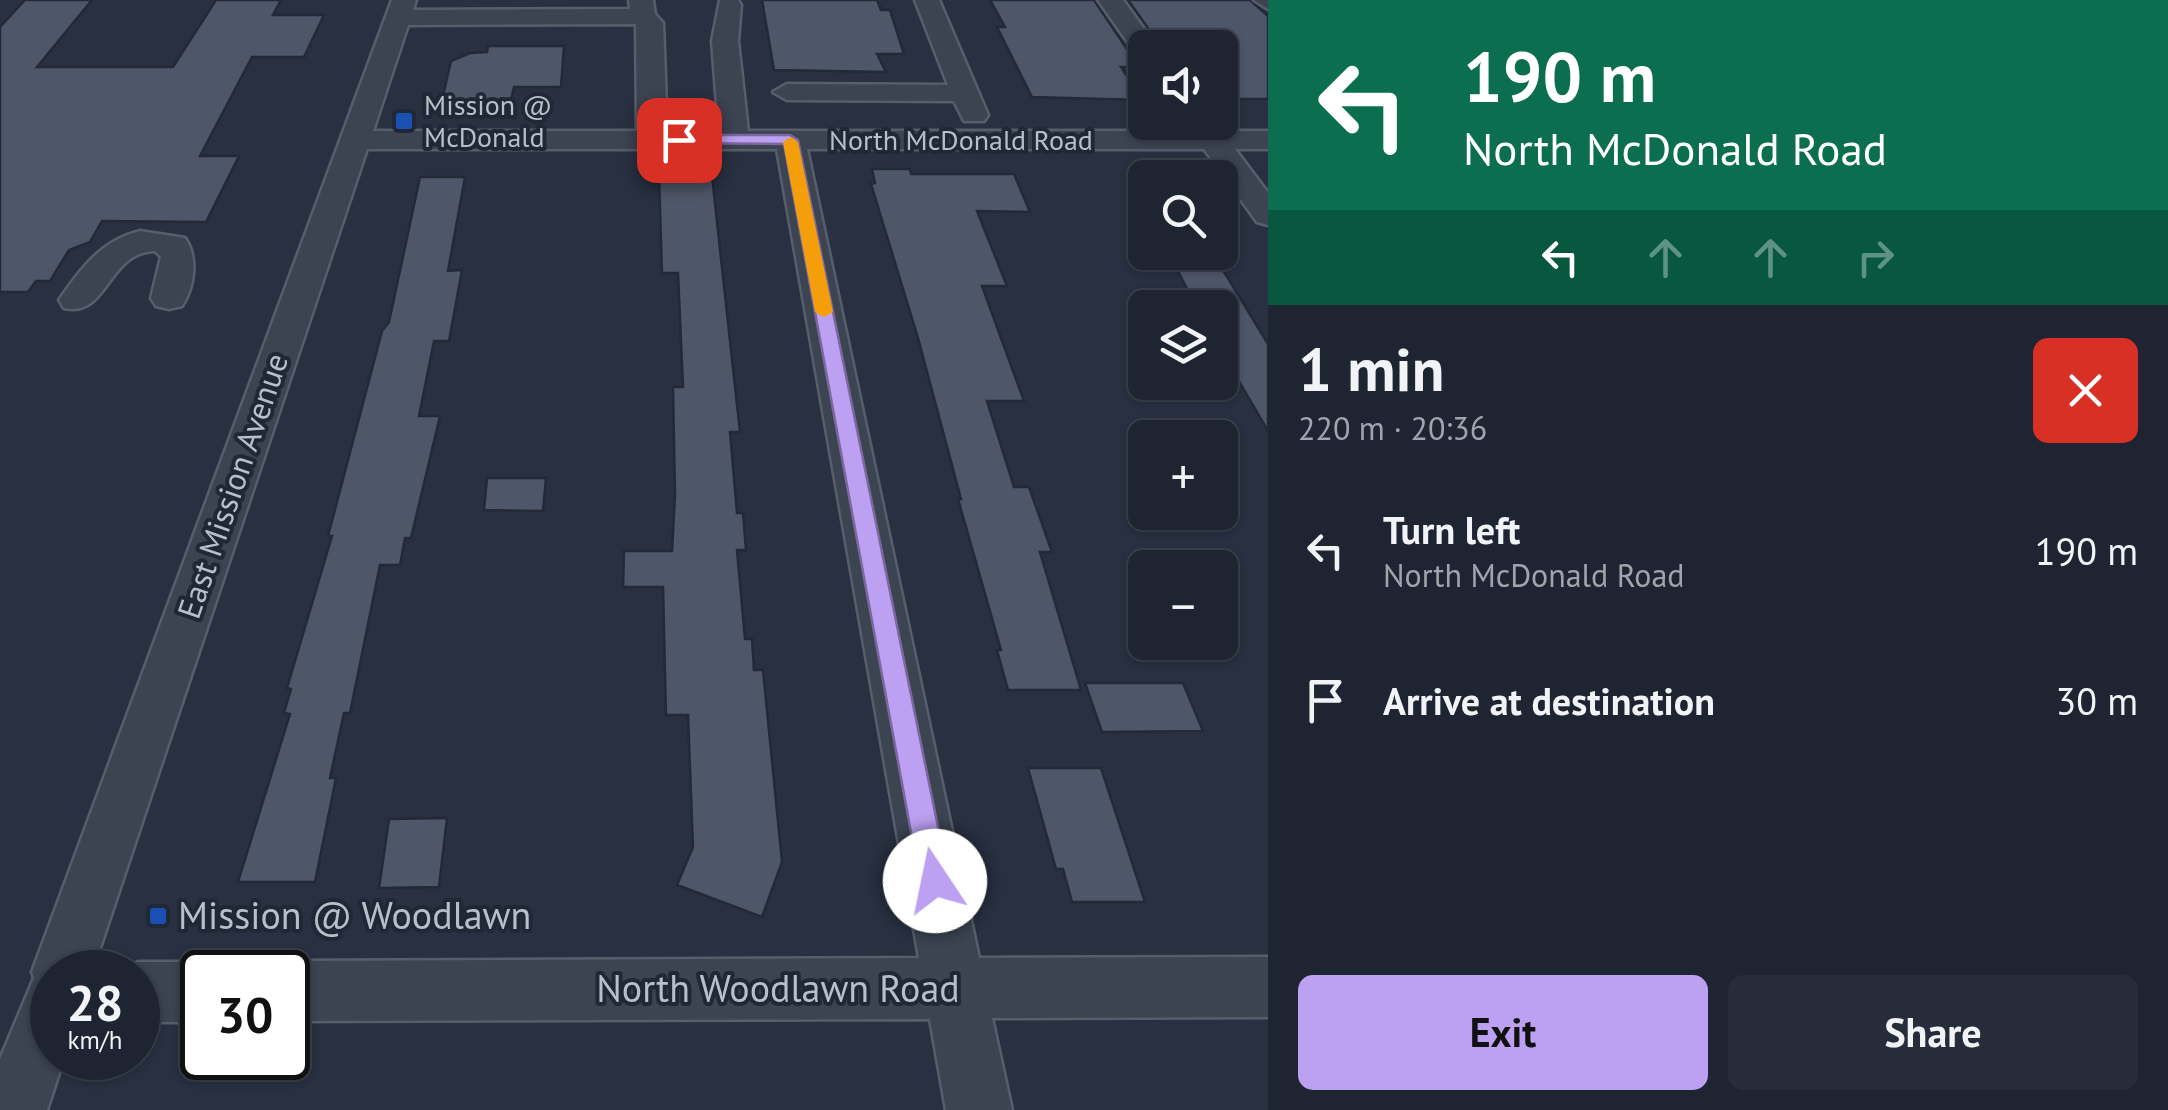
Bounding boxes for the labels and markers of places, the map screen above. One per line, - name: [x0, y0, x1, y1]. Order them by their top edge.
- place label: Mission @ McDonald: [424, 86, 552, 155]
- pin: [637, 98, 722, 183]
- marker: Mission @ McDonald: [393, 110, 415, 132]
- place label: Mission @ Woodlawn: [178, 890, 531, 939]
- marker: Mission @ Woodlawn: [147, 905, 169, 927]

